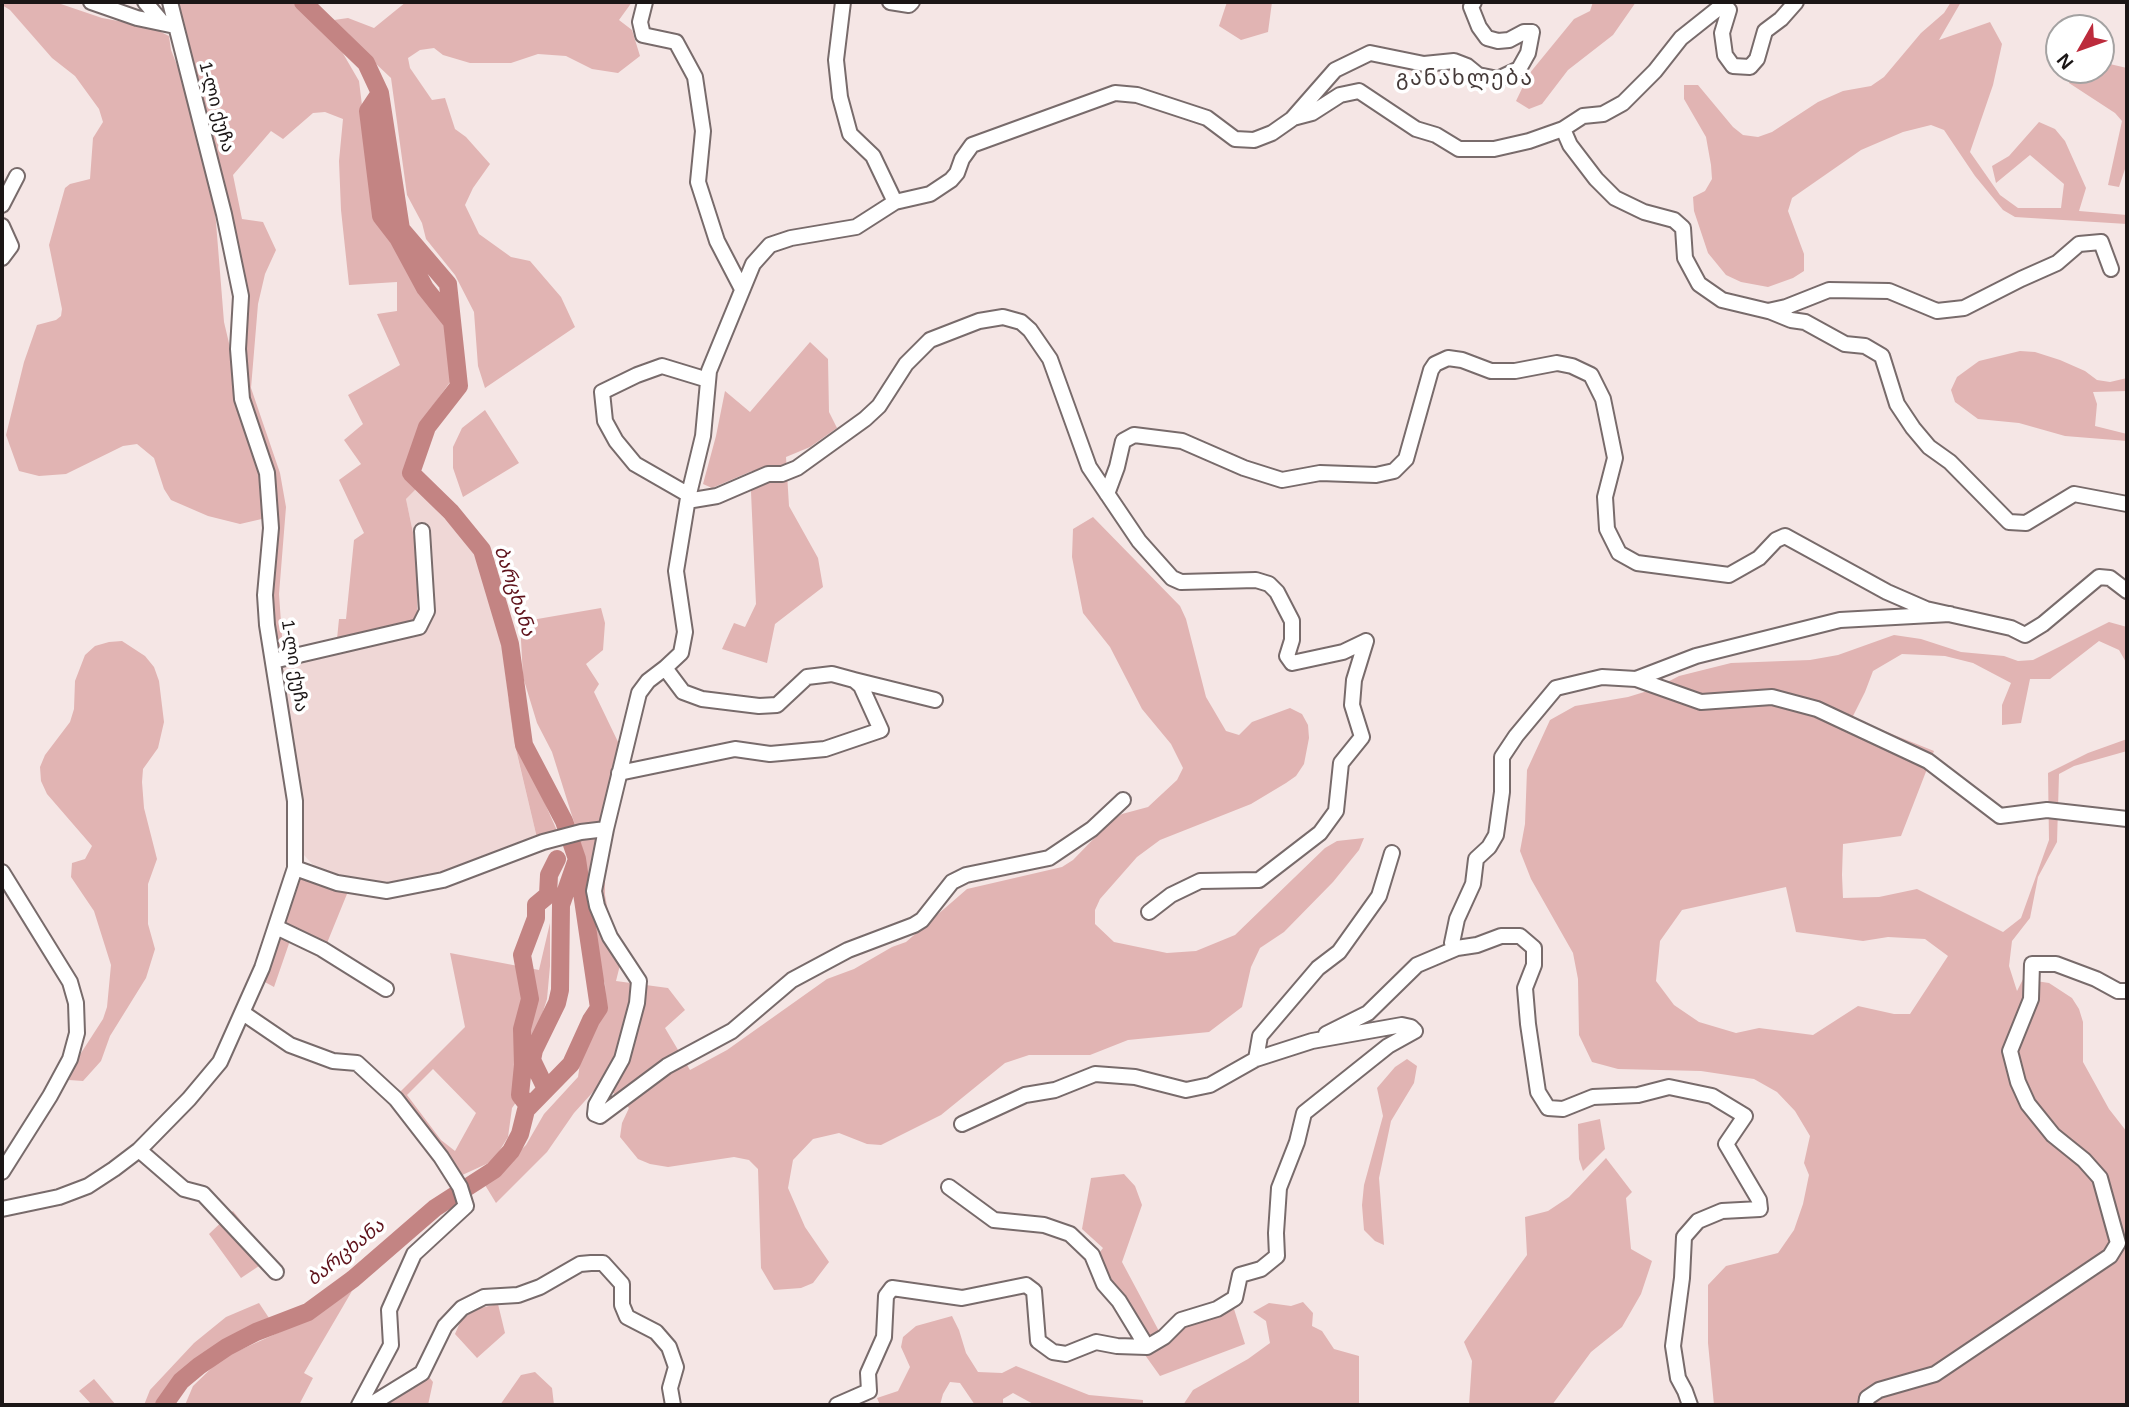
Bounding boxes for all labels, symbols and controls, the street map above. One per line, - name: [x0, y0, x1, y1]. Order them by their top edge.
- north arrow: [2045, 14, 2115, 84]
- text: N: [2053, 50, 2078, 74]
- street label: 1-ლი ქუჩა: [194, 59, 238, 155]
- district label: განახლება: [1397, 66, 1533, 92]
- water label: ბარცხანა: [489, 543, 539, 639]
- street label: 1-ლი ქუჩა: [276, 618, 312, 714]
- water label: ბარცხანა: [303, 1215, 389, 1291]

